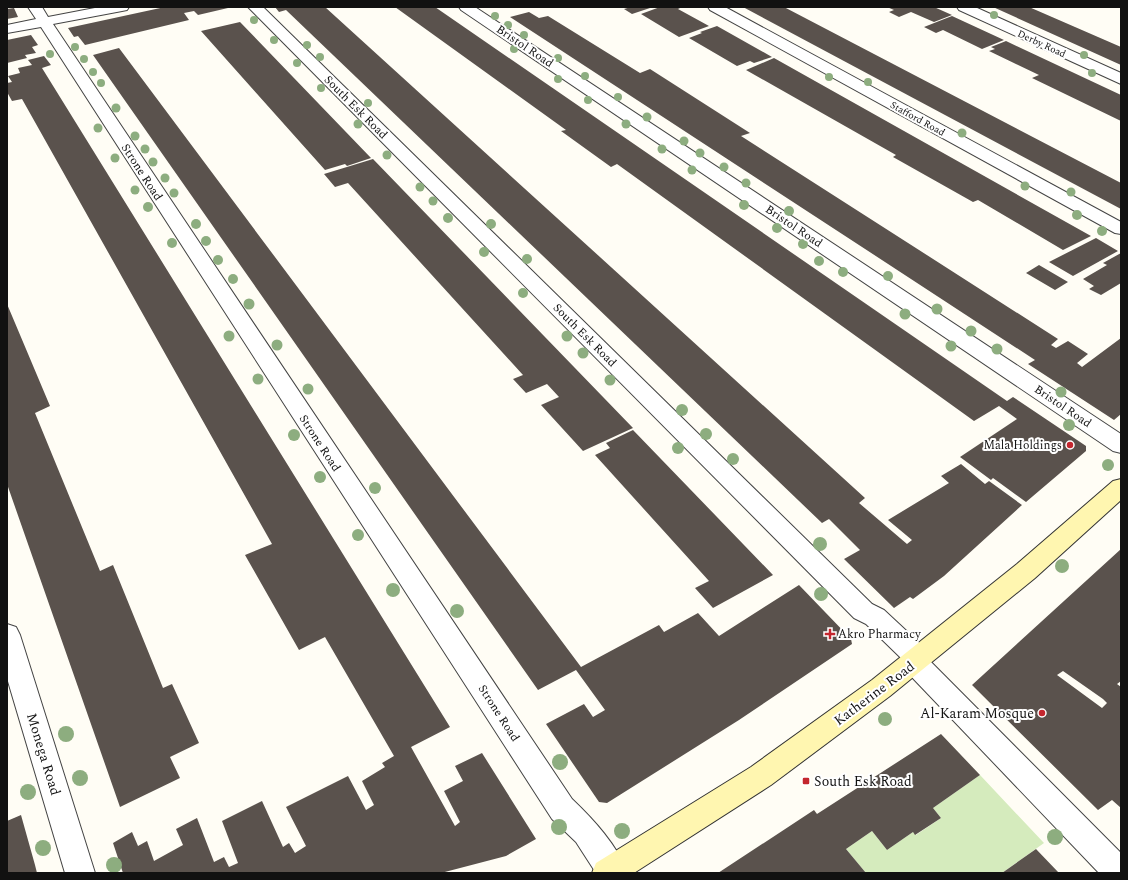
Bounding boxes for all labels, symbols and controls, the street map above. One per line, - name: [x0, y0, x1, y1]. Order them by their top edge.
- street label: Bristol Road: [492, 20, 558, 73]
- street label: Derby Road: [1015, 26, 1069, 62]
- street label: South Esk Road: [319, 71, 392, 144]
- street label: Stafford Road: [887, 97, 948, 141]
- street label: Strone Road: [116, 140, 167, 205]
- street label: Bristol Road: [761, 200, 827, 253]
- street label: South Esk Road: [548, 299, 621, 372]
- street label: Bristol Road: [1030, 380, 1096, 433]
- street label: Strone Road: [294, 411, 345, 476]
- place label: Mala Holdings: [984, 436, 1062, 455]
- marker: Mala Holdings: [1065, 440, 1075, 450]
- place label: Akro Pharmacy: [838, 625, 922, 644]
- marker: Akro Pharmacy: [825, 629, 835, 639]
- street label: Katherine Road: [829, 656, 919, 731]
- street label: Strone Road: [473, 681, 524, 746]
- place label: Al-Karam Mosque: [920, 703, 1034, 724]
- marker: Al-Karam Mosque: [1037, 708, 1047, 718]
- street label: Monega Road: [21, 710, 66, 798]
- place label: South Esk Road: [814, 771, 912, 792]
- marker: South Esk Road: [801, 776, 811, 786]

